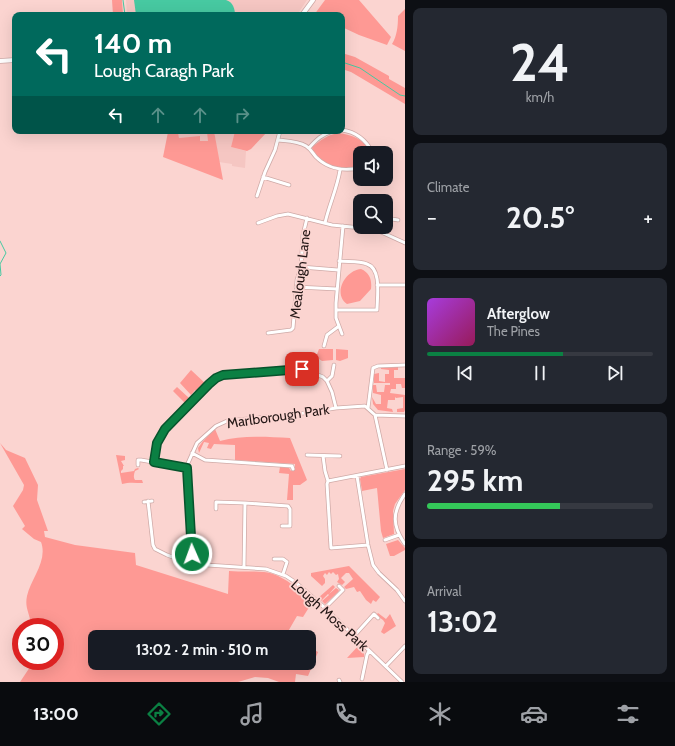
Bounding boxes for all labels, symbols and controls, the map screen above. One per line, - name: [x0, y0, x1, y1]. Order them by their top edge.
- text: 140 m: [94, 26, 172, 60]
- icon: left: [28, 28, 80, 80]
- text: 24: [510, 31, 570, 94]
- text: Lough Caragh Park: [94, 60, 234, 82]
- text: km/h: [526, 89, 554, 105]
- icon: left: [105, 104, 127, 126]
- icon: ahead: [147, 104, 169, 126]
- icon: ahead: [189, 104, 211, 126]
- icon: right: [231, 104, 253, 126]
- map controls: [353, 146, 393, 234]
- button: sound: [353, 146, 393, 186]
- text: Climate: [427, 179, 469, 195]
- button: search: [353, 194, 393, 234]
- text: 20.5°: [506, 199, 574, 236]
- text: −: [427, 204, 437, 231]
- text: +: [643, 204, 653, 231]
- street label: Mealough Lane: [286, 228, 314, 320]
- text: Afterglow: [487, 305, 550, 323]
- text: The Pines: [487, 323, 540, 339]
- pin: [285, 352, 319, 386]
- icon: arrive: [291, 358, 313, 380]
- icon: previous: [454, 362, 476, 384]
- icon: pause: [529, 362, 551, 384]
- icon: next: [604, 362, 626, 384]
- street label: Marlborough Park: [226, 400, 331, 432]
- text: Range · 59%: [427, 442, 496, 458]
- text: 295 km: [427, 462, 523, 499]
- position arrow: [171, 533, 213, 575]
- street label: Lough Moss Park: [287, 575, 373, 655]
- text: Arrival: [427, 583, 462, 599]
- text: 13:02: [427, 603, 498, 640]
- speed limit sign: 30: [12, 618, 64, 670]
- text: 13:02 · 2 min · 510 m: [136, 641, 268, 659]
- icon: directions: [145, 700, 173, 728]
- icon: music: [238, 700, 266, 728]
- icon: phone: [332, 700, 360, 728]
- icon: climate: [426, 700, 454, 728]
- icon: car: [520, 700, 548, 728]
- icon: filters: [614, 700, 642, 728]
- text: 13:00: [33, 703, 79, 725]

